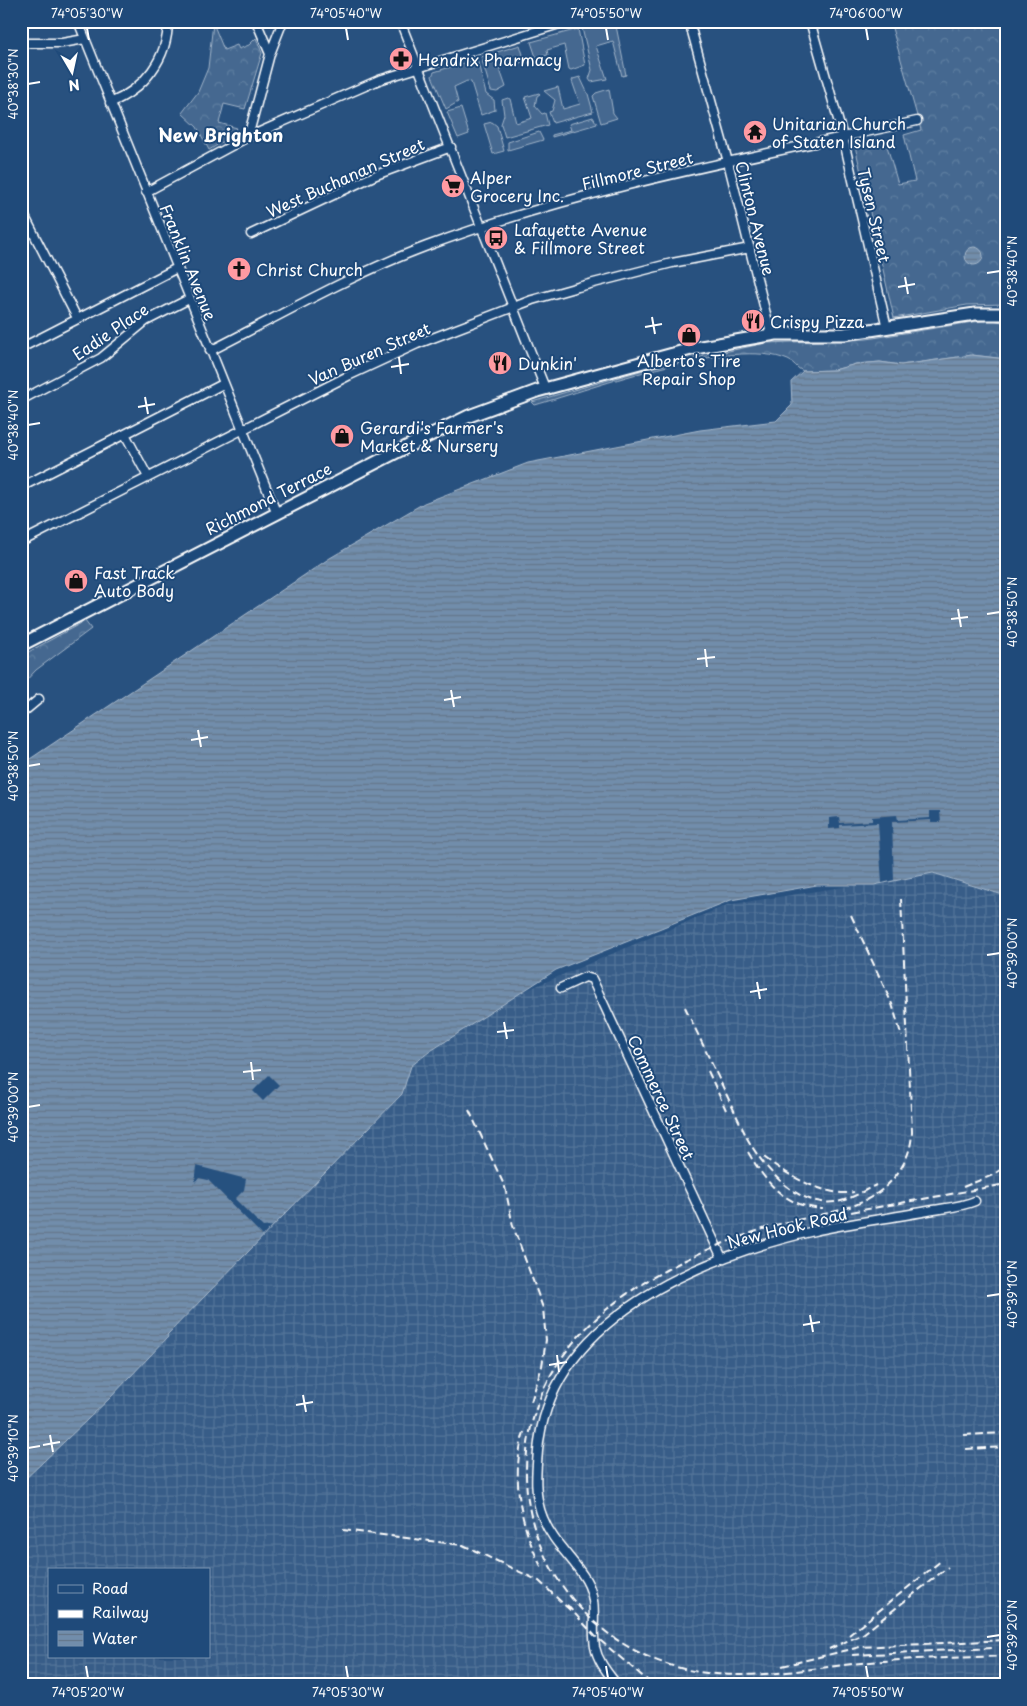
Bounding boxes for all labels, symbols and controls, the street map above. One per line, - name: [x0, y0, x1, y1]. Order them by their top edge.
- text: 74°05'30"W: [51, 4, 124, 22]
- text: 74°05'40"W: [310, 4, 383, 22]
- text: 74°05'50"W: [570, 4, 642, 22]
- text: 74°06'00"W: [829, 4, 903, 22]
- pharmacy icon: Hendrix Pharmacy: [388, 46, 414, 72]
- place label: Hendrix Pharmacy: [418, 47, 562, 71]
- text: 40°38'30"N: [4, 48, 22, 120]
- north arrow: [48, 48, 98, 98]
- text: N: [67, 74, 81, 97]
- place label: Unitarian Church of Staten Island: [772, 111, 906, 153]
- temple icon: Unitarian Church of Staten Island: [742, 119, 768, 145]
- district label: New Brighton: [159, 121, 283, 148]
- street label: West Buchanan Street: [262, 131, 428, 223]
- street label: Fillmore Street: [579, 144, 696, 195]
- street label: Clinton Avenue: [730, 158, 782, 278]
- place label: Alper Grocery Inc.: [470, 165, 564, 207]
- street label: Tysen Street: [852, 165, 898, 265]
- supermarket icon: Alper Grocery Inc.: [440, 173, 466, 199]
- street label: Franklin Avenue: [155, 200, 223, 324]
- place label: Lafayette Avenue & Fillmore Street: [514, 217, 647, 259]
- bus stop icon: Lafayette Avenue & Fillmore Street: [483, 225, 509, 251]
- text: 40°38'40"N: [1003, 236, 1021, 306]
- church icon: Christ Church: [226, 256, 252, 282]
- place label: Christ Church: [256, 257, 363, 281]
- street label: Eadie Place: [67, 297, 153, 365]
- restaurant icon: Crispy Pizza: [740, 308, 766, 334]
- place label: Crispy Pizza: [770, 309, 864, 333]
- street label: Van Buren Street: [304, 315, 434, 391]
- shop icon: Alberto's Tire Repair Shop: [676, 322, 702, 348]
- place label: Alberto's Tire Repair Shop: [637, 348, 741, 390]
- restaurant icon: Dunkin': [487, 350, 513, 376]
- place label: Dunkin': [518, 351, 577, 375]
- text: 40°38'40"N: [4, 390, 22, 460]
- place label: Gerardi's Farmer's Market & Nursery: [360, 415, 503, 457]
- shop icon: Gerardi's Farmer's Market & Nursery: [329, 423, 355, 449]
- street label: Richmond Terrace: [201, 456, 335, 540]
- place label: Fast Track Auto Body: [94, 560, 175, 602]
- shop icon: Fast Track Auto Body: [63, 568, 89, 594]
- text: 40°38'50"N: [1003, 577, 1021, 647]
- text: 40°38'50"N: [4, 731, 22, 801]
- text: 40°39'00"N: [1003, 917, 1021, 989]
- street label: Commerce Street: [623, 1031, 702, 1164]
- text: 40°39'00"N: [4, 1071, 22, 1143]
- street label: New Hook Road: [724, 1200, 850, 1254]
- text: 40°39'10"N: [1003, 1260, 1021, 1328]
- text: 40°39'10"N: [4, 1414, 22, 1482]
- legend: [48, 1568, 210, 1658]
- text: Road: [92, 1576, 128, 1599]
- text: Railway: [92, 1600, 149, 1623]
- text: 40°39'20"N: [1003, 1600, 1021, 1670]
- text: Water: [92, 1626, 137, 1649]
- text: 74°05'20"W: [52, 1683, 125, 1701]
- text: 74°05'30"W: [312, 1683, 385, 1701]
- text: 74°05'40"W: [572, 1683, 645, 1701]
- text: 74°05'50"W: [832, 1683, 904, 1701]

